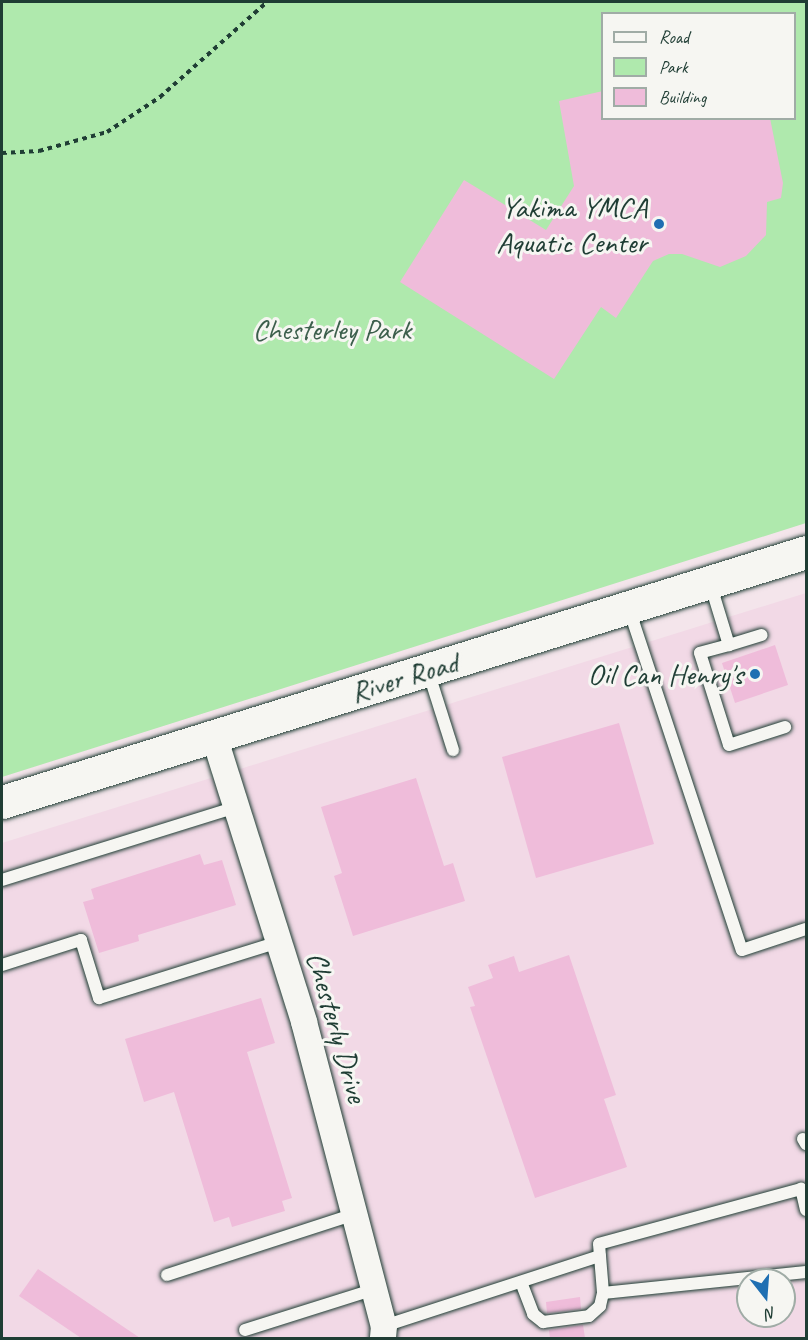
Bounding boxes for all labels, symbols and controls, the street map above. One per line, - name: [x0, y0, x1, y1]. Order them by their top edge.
- legend: [601, 12, 796, 120]
- text: Road: [659, 26, 689, 48]
- text: Park: [659, 56, 688, 78]
- text: Building: [659, 86, 706, 108]
- place label: Yakima YMCA Aquatic Center: [496, 189, 647, 260]
- marker: Yakima YMCA Aquatic Center: [652, 217, 666, 231]
- park label: Chesterley Park: [253, 311, 411, 347]
- street label: River Road: [346, 644, 462, 710]
- place label: Oil Can Henry's: [587, 656, 743, 692]
- marker: Oil Can Henry's: [748, 667, 762, 681]
- street label: Chesterly Drive: [298, 948, 376, 1106]
- north arrow: [736, 1268, 796, 1328]
- text: N: [763, 1302, 778, 1324]

